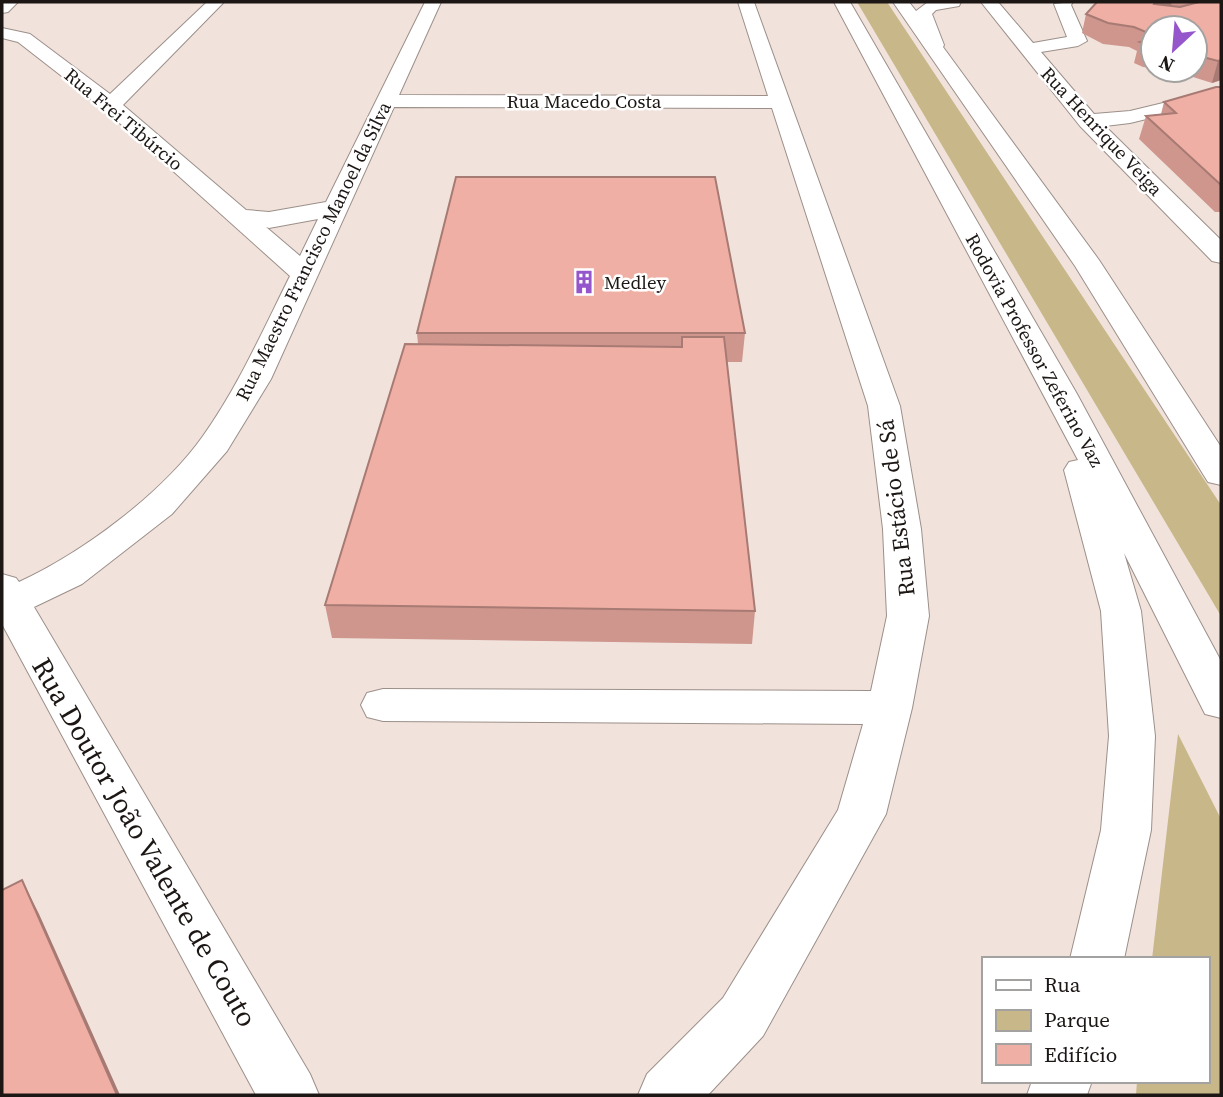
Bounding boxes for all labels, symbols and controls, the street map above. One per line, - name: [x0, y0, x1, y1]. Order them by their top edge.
- north arrow: [1139, 14, 1209, 84]
- text: N: [1154, 49, 1178, 79]
- street label: Rua Henrique Veiga: [1035, 61, 1169, 201]
- street label: Rua Frei Tibúrcio: [59, 62, 189, 176]
- street label: Rua Macedo Costa: [507, 88, 662, 114]
- street label: Rua Maestro Francisco Manoel da Silva: [229, 97, 397, 405]
- street label: Rodovia Professor Zeferino Vaz: [960, 229, 1110, 472]
- building icon: Medley: [570, 268, 598, 296]
- place label: Medley: [604, 269, 666, 295]
- street label: Rua Estácio de Sá: [869, 417, 923, 598]
- street label: Rua Doutor João Valente de Couto: [23, 651, 267, 1033]
- legend: [982, 957, 1209, 1083]
- text: Rua: [1044, 970, 1081, 999]
- text: Parque: [1044, 1005, 1110, 1034]
- text: Edifício: [1044, 1040, 1117, 1069]

